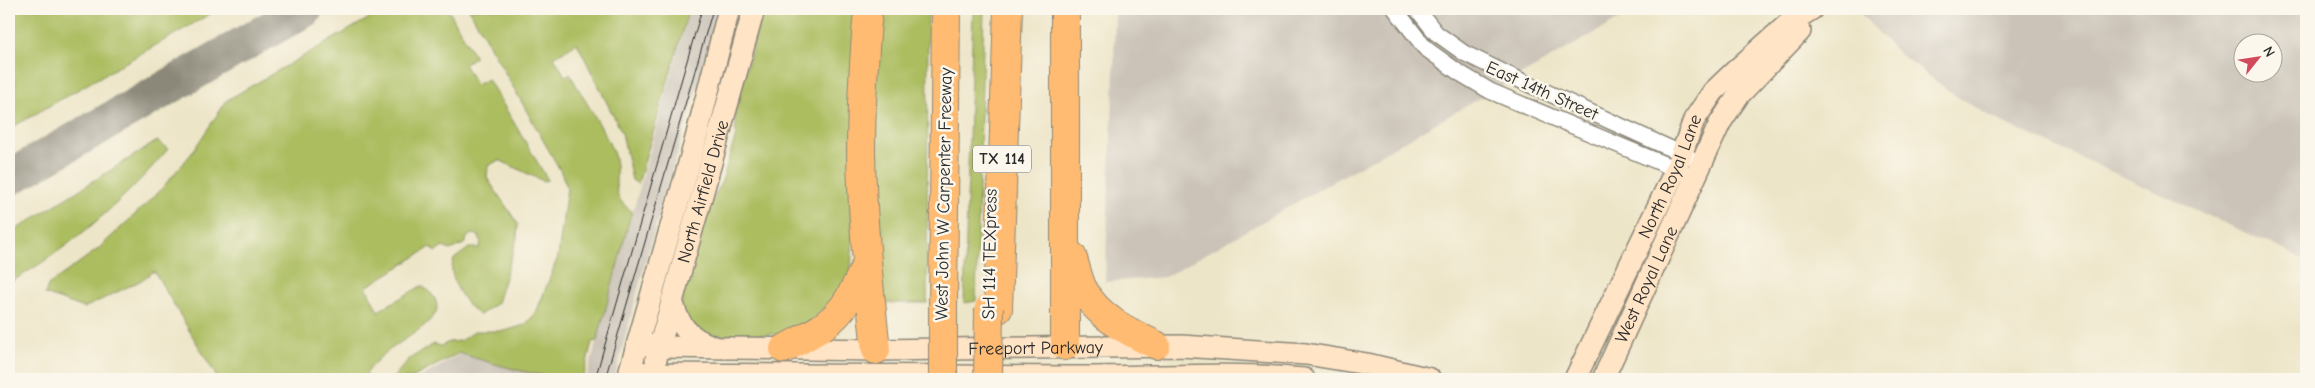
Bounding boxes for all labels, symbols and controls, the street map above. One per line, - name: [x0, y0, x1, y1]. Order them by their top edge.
- north arrow: [2232, 32, 2282, 82]
- text: N: [2259, 44, 2278, 60]
- street label: East 14th Street: [1483, 57, 1602, 125]
- street label: West John W Carpenter Freeway: [931, 66, 957, 321]
- street label: North Royal Lane: [1634, 110, 1706, 242]
- street label: North Airfield Drive: [673, 118, 733, 265]
- road number: TX 114: [973, 146, 1031, 172]
- street label: SH 114 TEXpress: [978, 188, 1002, 320]
- street label: West Royal Lane: [1610, 223, 1682, 346]
- street label: Freeport Parkway: [968, 337, 1104, 359]

